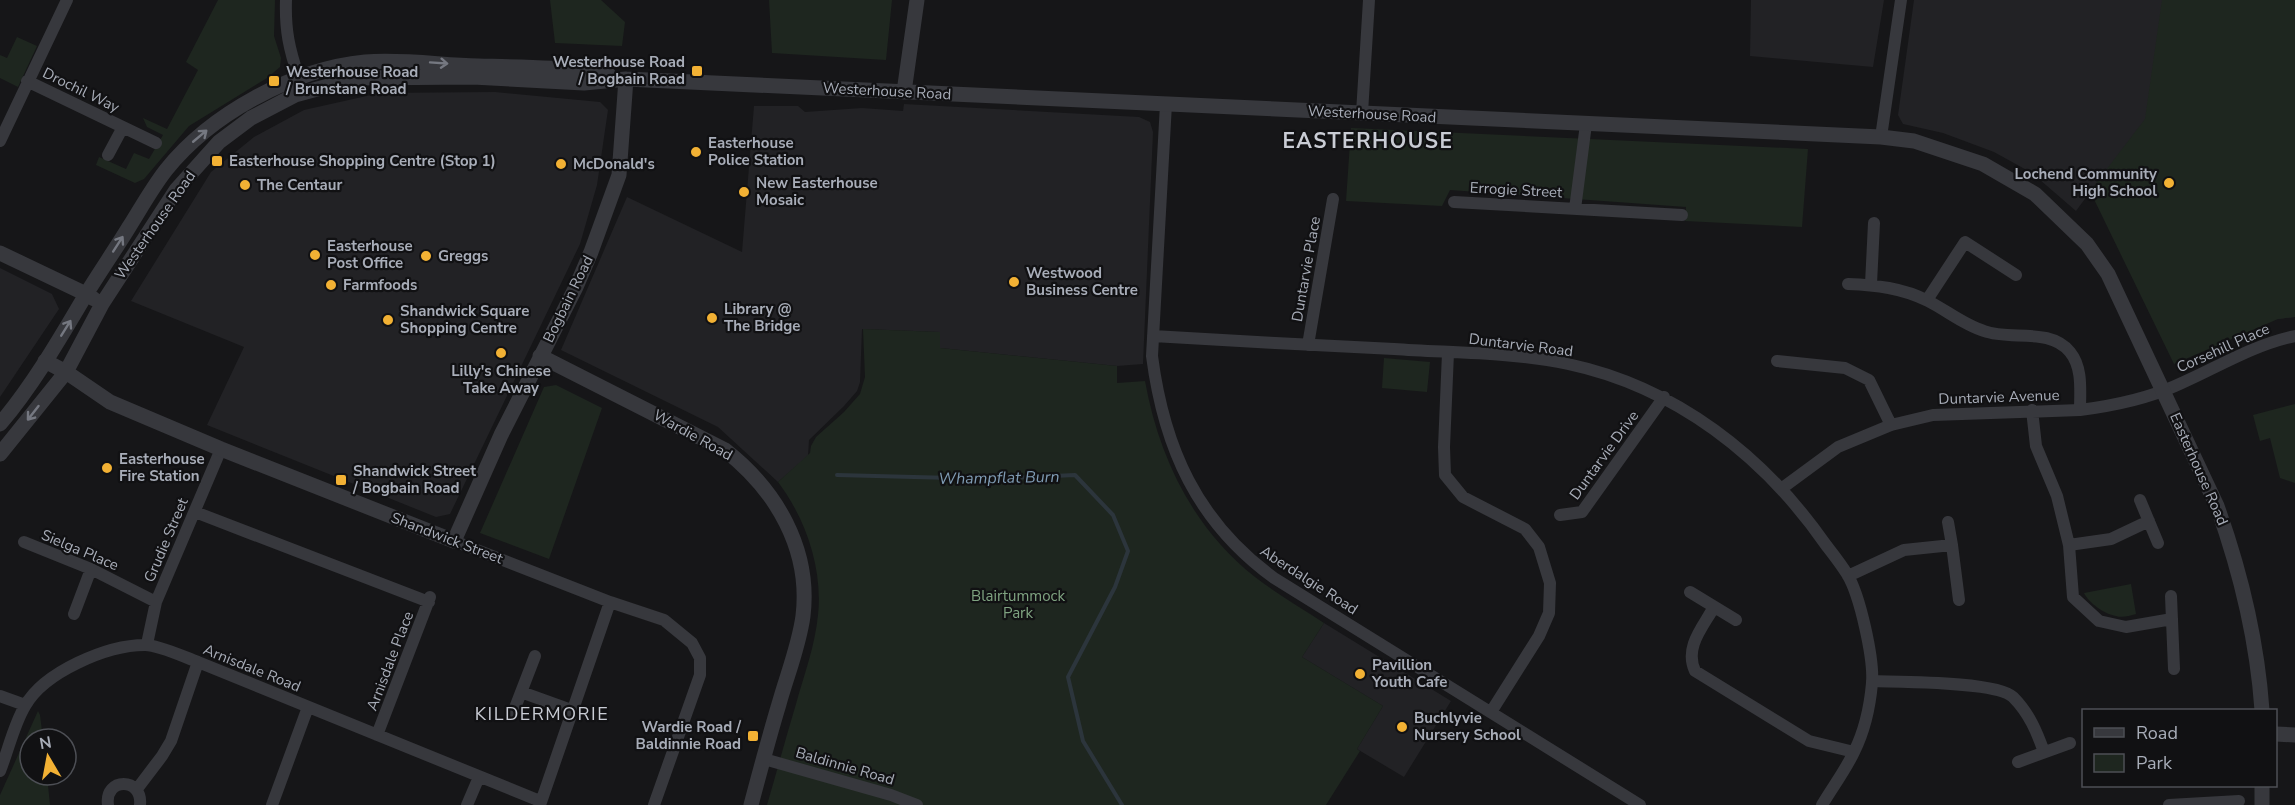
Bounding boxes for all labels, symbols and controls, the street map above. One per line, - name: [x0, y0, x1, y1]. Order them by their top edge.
- place label: Westerhouse Road / Bogbain Road: [553, 52, 685, 89]
- one-way arrow: [429, 58, 449, 69]
- place label: Westerhouse Road / Brunstane Road: [285, 62, 418, 99]
- street label: Drochil Way: [39, 63, 123, 117]
- marker: Westerhouse Road / Bogbain Road: [690, 64, 704, 78]
- marker: Westerhouse Road / Brunstane Road: [267, 74, 281, 88]
- street label: Westerhouse Road: [822, 78, 952, 104]
- street label: Westerhouse Road: [1307, 101, 1437, 127]
- district label: EASTERHOUSE: [1282, 127, 1454, 155]
- one-way arrow: [192, 130, 208, 143]
- place label: Easterhouse Police Station: [708, 133, 804, 170]
- marker: Easterhouse Police Station: [689, 145, 703, 159]
- place label: Easterhouse Shopping Centre (Stop 1): [229, 151, 496, 171]
- marker: Easterhouse Shopping Centre (Stop 1): [210, 154, 224, 168]
- place label: McDonald's: [573, 154, 655, 174]
- marker: McDonald's: [554, 157, 568, 171]
- place label: Lochend Community High School: [2015, 164, 2157, 201]
- street label: Westerhouse Road: [110, 167, 200, 283]
- place label: New Easterhouse Mosaic: [756, 173, 878, 210]
- place label: The Centaur: [257, 175, 342, 195]
- marker: Lochend Community High School: [2162, 176, 2176, 190]
- marker: The Centaur: [238, 178, 252, 192]
- street label: Errogie Street: [1469, 178, 1564, 202]
- marker: New Easterhouse Mosaic: [737, 185, 751, 199]
- street label: Duntarvie Place: [1287, 215, 1325, 323]
- place label: Easterhouse Post Office: [327, 236, 413, 273]
- one-way arrow: [112, 237, 124, 253]
- place label: Greggs: [438, 246, 488, 266]
- marker: Easterhouse Post Office: [308, 248, 322, 262]
- marker: Greggs: [419, 249, 433, 263]
- street label: Bogbain Road: [538, 252, 598, 346]
- place label: Westwood Business Centre: [1026, 263, 1138, 300]
- place label: Farmfoods: [343, 275, 417, 295]
- marker: Westwood Business Centre: [1007, 275, 1021, 289]
- marker: Farmfoods: [324, 278, 338, 292]
- place label: Library @ The Bridge: [724, 299, 801, 336]
- place label: Shandwick Square Shopping Centre: [400, 301, 529, 338]
- marker: Library @ The Bridge: [705, 311, 719, 325]
- marker: Shandwick Square Shopping Centre: [381, 313, 395, 327]
- one-way arrow: [60, 319, 73, 336]
- street label: Corsehill Place: [2173, 319, 2273, 377]
- street label: Duntarvie Road: [1468, 329, 1574, 361]
- marker: Lilly's Chinese Take Away: [494, 346, 508, 360]
- place label: Lilly's Chinese Take Away: [451, 361, 551, 398]
- street label: Duntarvie Avenue: [1938, 385, 2060, 409]
- one-way arrow: [27, 405, 40, 421]
- street label: Wardie Road: [650, 405, 736, 465]
- street label: Duntarvie Drive: [1565, 406, 1643, 504]
- street label: Easterhouse Road: [2165, 409, 2233, 529]
- place label: Easterhouse Fire Station: [119, 449, 205, 486]
- marker: Easterhouse Fire Station: [100, 461, 114, 475]
- place label: Shandwick Street / Bogbain Road: [352, 461, 476, 498]
- water label: Whampflat Burn: [938, 466, 1060, 490]
- marker: Shandwick Street / Bogbain Road: [334, 473, 348, 487]
- street label: Grudie Street: [139, 494, 193, 585]
- street label: Shandwick Street: [388, 507, 506, 569]
- street label: Sielga Place: [38, 525, 122, 575]
- street label: Aberdalgie Road: [1256, 541, 1362, 619]
- park label: Blairtummock Park: [971, 586, 1065, 623]
- street label: Arnisdale Place: [362, 608, 418, 714]
- street label: Arnisdale Road: [200, 639, 304, 697]
- place label: Pavillion Youth Cafe: [1371, 655, 1447, 692]
- marker: Pavillion Youth Cafe: [1353, 667, 1367, 681]
- district label: KILDERMORIE: [475, 702, 609, 726]
- place label: Buchlyvie Nursery School: [1414, 708, 1521, 745]
- legend: [2082, 709, 2277, 787]
- place label: Wardie Road / Baldinnie Road: [635, 717, 741, 754]
- marker: Buchlyvie Nursery School: [1395, 720, 1409, 734]
- text: Road: [2136, 721, 2178, 745]
- north arrow: [18, 727, 78, 787]
- marker: Wardie Road / Baldinnie Road: [746, 729, 760, 743]
- text: N: [38, 731, 53, 755]
- street label: Baldinnie Road: [793, 742, 897, 790]
- text: Park: [2136, 751, 2173, 775]

